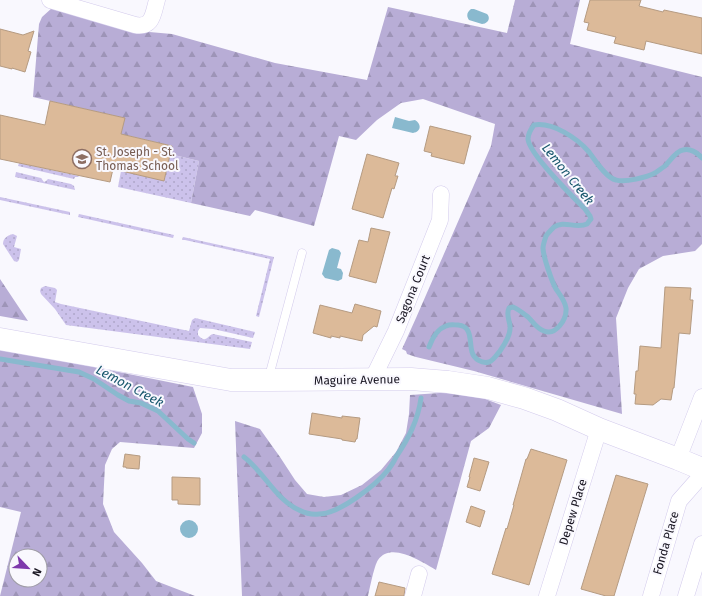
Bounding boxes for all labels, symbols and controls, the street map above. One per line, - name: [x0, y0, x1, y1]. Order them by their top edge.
- water label: Lemon Creek: [539, 140, 597, 208]
- place label: St. Joseph - St. Thomas School: [96, 145, 179, 173]
- school or university icon: St. Joseph - St. Thomas School: [71, 148, 93, 170]
- street label: Sagona Court: [393, 252, 433, 325]
- water label: Lemon Creek: [94, 362, 166, 410]
- street label: Maguire Avenue: [314, 372, 400, 388]
- street label: Depew Place: [556, 477, 590, 547]
- street label: Fonda Place: [650, 510, 682, 576]
- north arrow: [8, 548, 48, 588]
- text: N: [29, 566, 44, 578]

